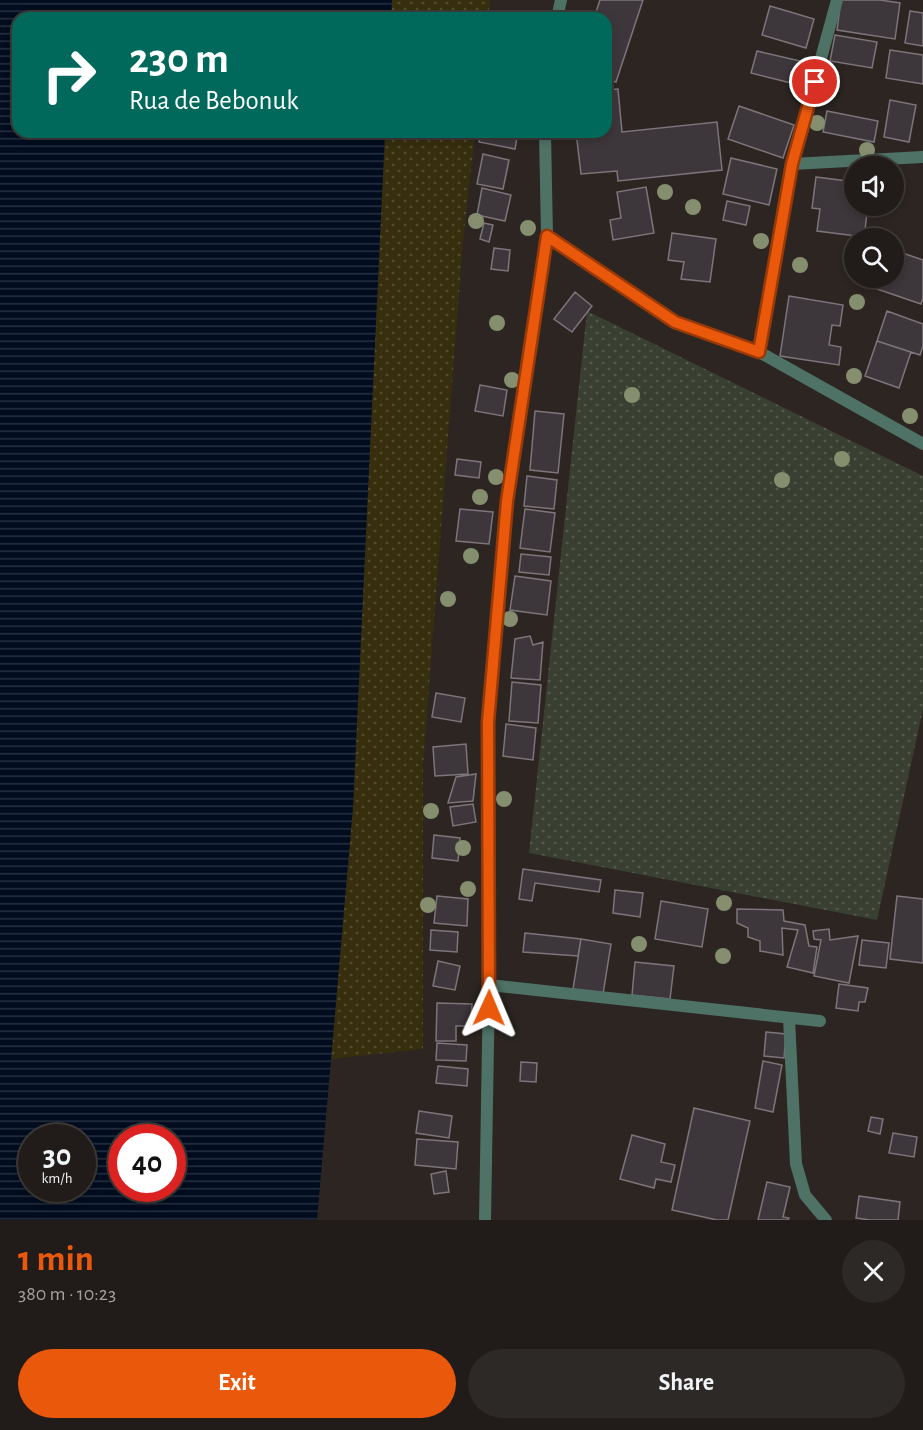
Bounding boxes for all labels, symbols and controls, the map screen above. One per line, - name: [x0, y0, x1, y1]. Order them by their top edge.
- icon: right: [30, 36, 108, 114]
- text: 230 m: [129, 38, 229, 80]
- pin: [789, 56, 840, 107]
- icon: arrive: [798, 65, 831, 98]
- text: Rua de Bebonuk: [129, 87, 299, 114]
- map controls: [844, 156, 904, 288]
- button: sound: [844, 156, 904, 216]
- button: search: [844, 228, 904, 288]
- position arrow: [457, 976, 521, 1040]
- speed limit sign: 40: [108, 1124, 186, 1202]
- text: 30: [43, 1141, 71, 1171]
- text: km/h: [42, 1171, 72, 1186]
- button: close: [842, 1240, 905, 1303]
- text: 1 min: [18, 1241, 94, 1277]
- text: 380 m · 10:23: [18, 1284, 116, 1304]
- button: Exit: [18, 1349, 456, 1418]
- button: Share: [468, 1349, 905, 1418]

